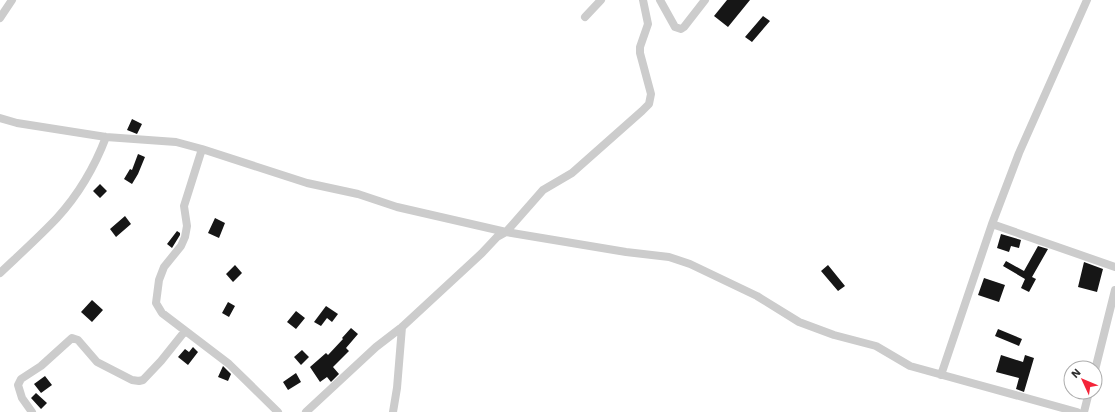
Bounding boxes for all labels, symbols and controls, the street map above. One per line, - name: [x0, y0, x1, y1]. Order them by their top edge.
- north arrow: [1063, 360, 1103, 400]
- text: N: [1069, 366, 1084, 381]

